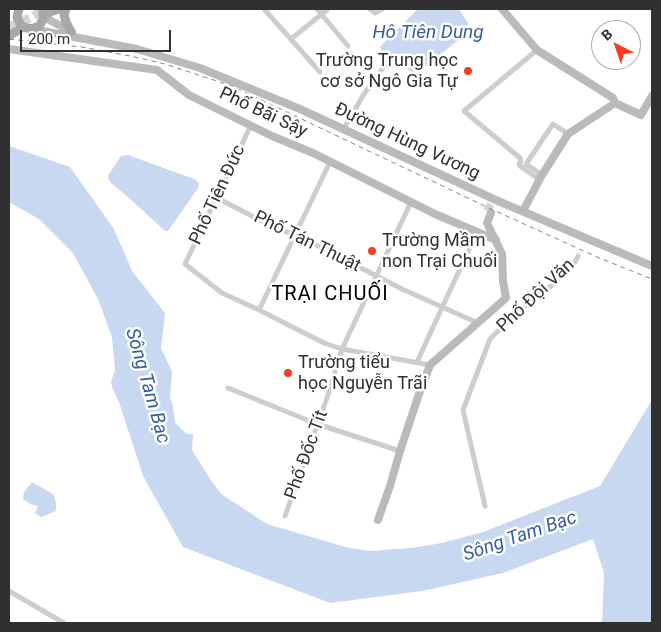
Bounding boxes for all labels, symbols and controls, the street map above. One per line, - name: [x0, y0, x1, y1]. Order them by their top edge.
- scale bar: [22, 20, 174, 52]
- north arrow: [591, 20, 641, 70]
- water label: Hô Tiên Dung: [372, 22, 484, 44]
- text: B: [598, 25, 615, 43]
- text: 200 m: [28, 30, 70, 48]
- place label: Trường Trung học cơ sở Ngô Gia Tự: [316, 50, 458, 92]
- marker: Trường Trung học cơ sở Ngô Gia Tự: [462, 65, 474, 77]
- street label: Phố Bãi Sậy: [216, 83, 310, 143]
- street label: Đường Hùng Vương: [331, 99, 483, 185]
- street label: Phố Tiên Đức: [185, 142, 251, 248]
- street label: Phố Tán Thuật: [250, 207, 364, 277]
- place label: Trường Mầm non Trại Chuối: [382, 230, 497, 272]
- marker: Trường Mầm non Trại Chuối: [366, 245, 378, 257]
- street label: Phố Đội Văn: [493, 255, 579, 337]
- district label: TRẠI CHUỐI: [270, 283, 390, 307]
- water label: Sông Tam Bạc: [120, 326, 174, 446]
- place label: Trường tiểu học Nguyễn Trãi: [298, 352, 427, 394]
- marker: Trường tiểu học Nguyễn Trãi: [282, 367, 294, 379]
- street label: Phố Đốc Tít: [281, 407, 333, 503]
- water label: Sông Tam Bạc: [460, 507, 580, 567]

